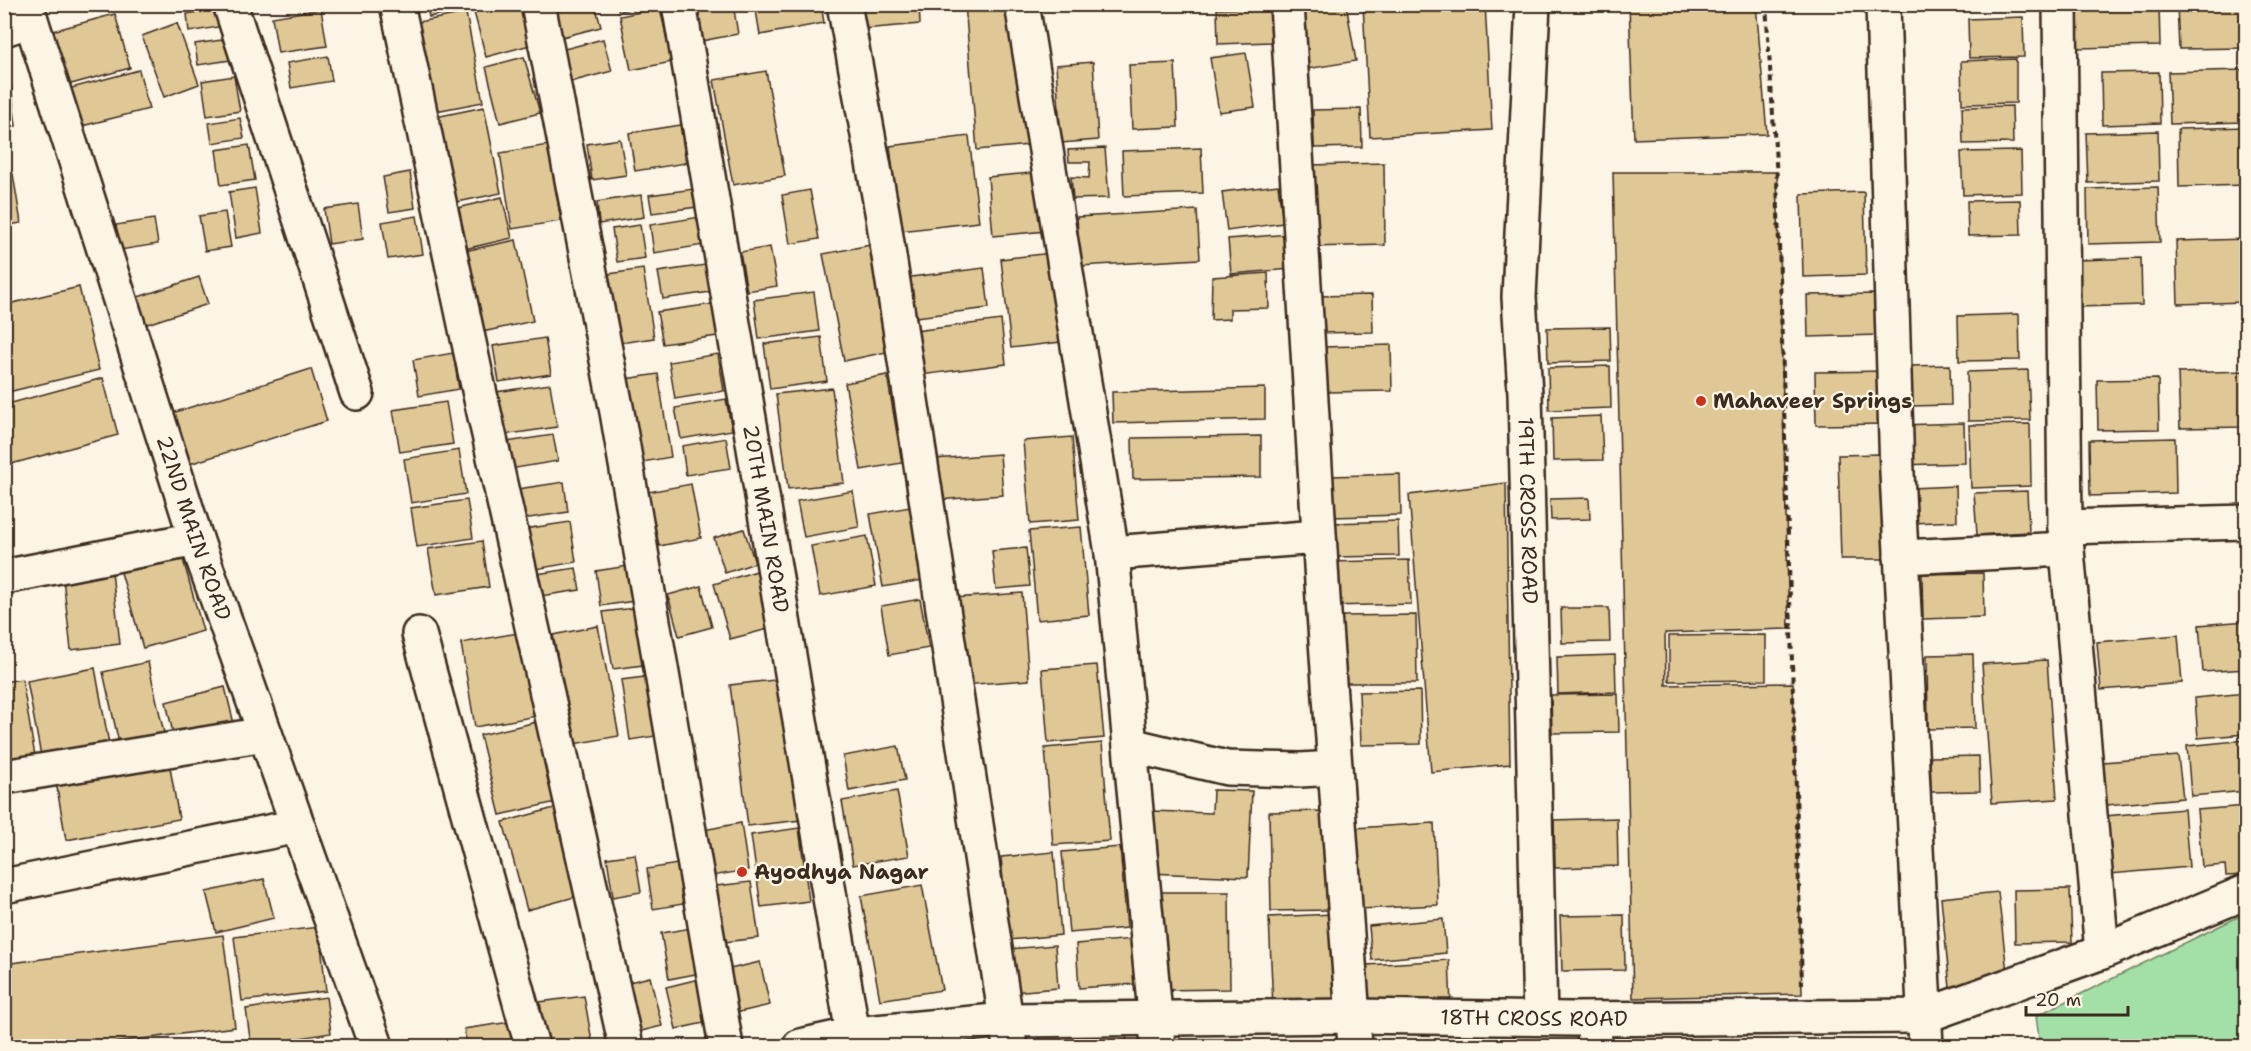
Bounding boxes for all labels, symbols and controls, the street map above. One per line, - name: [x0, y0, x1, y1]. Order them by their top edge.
- place label: Mahaveer Springs: [1713, 387, 1912, 415]
- marker: Mahaveer Springs: [1694, 394, 1708, 408]
- street label: 19TH CROSS ROAD: [1512, 417, 1544, 604]
- street label: 20TH MAIN ROAD: [736, 423, 796, 615]
- street label: 22ND MAIN ROAD: [150, 432, 238, 624]
- place label: Ayodhya Nagar: [754, 858, 929, 886]
- marker: Ayodhya Nagar: [735, 865, 749, 879]
- scale bar: [2026, 979, 2128, 1017]
- text: 20 m: [2035, 988, 2081, 1012]
- street label: 18TH CROSS ROAD: [1440, 1003, 1628, 1033]

